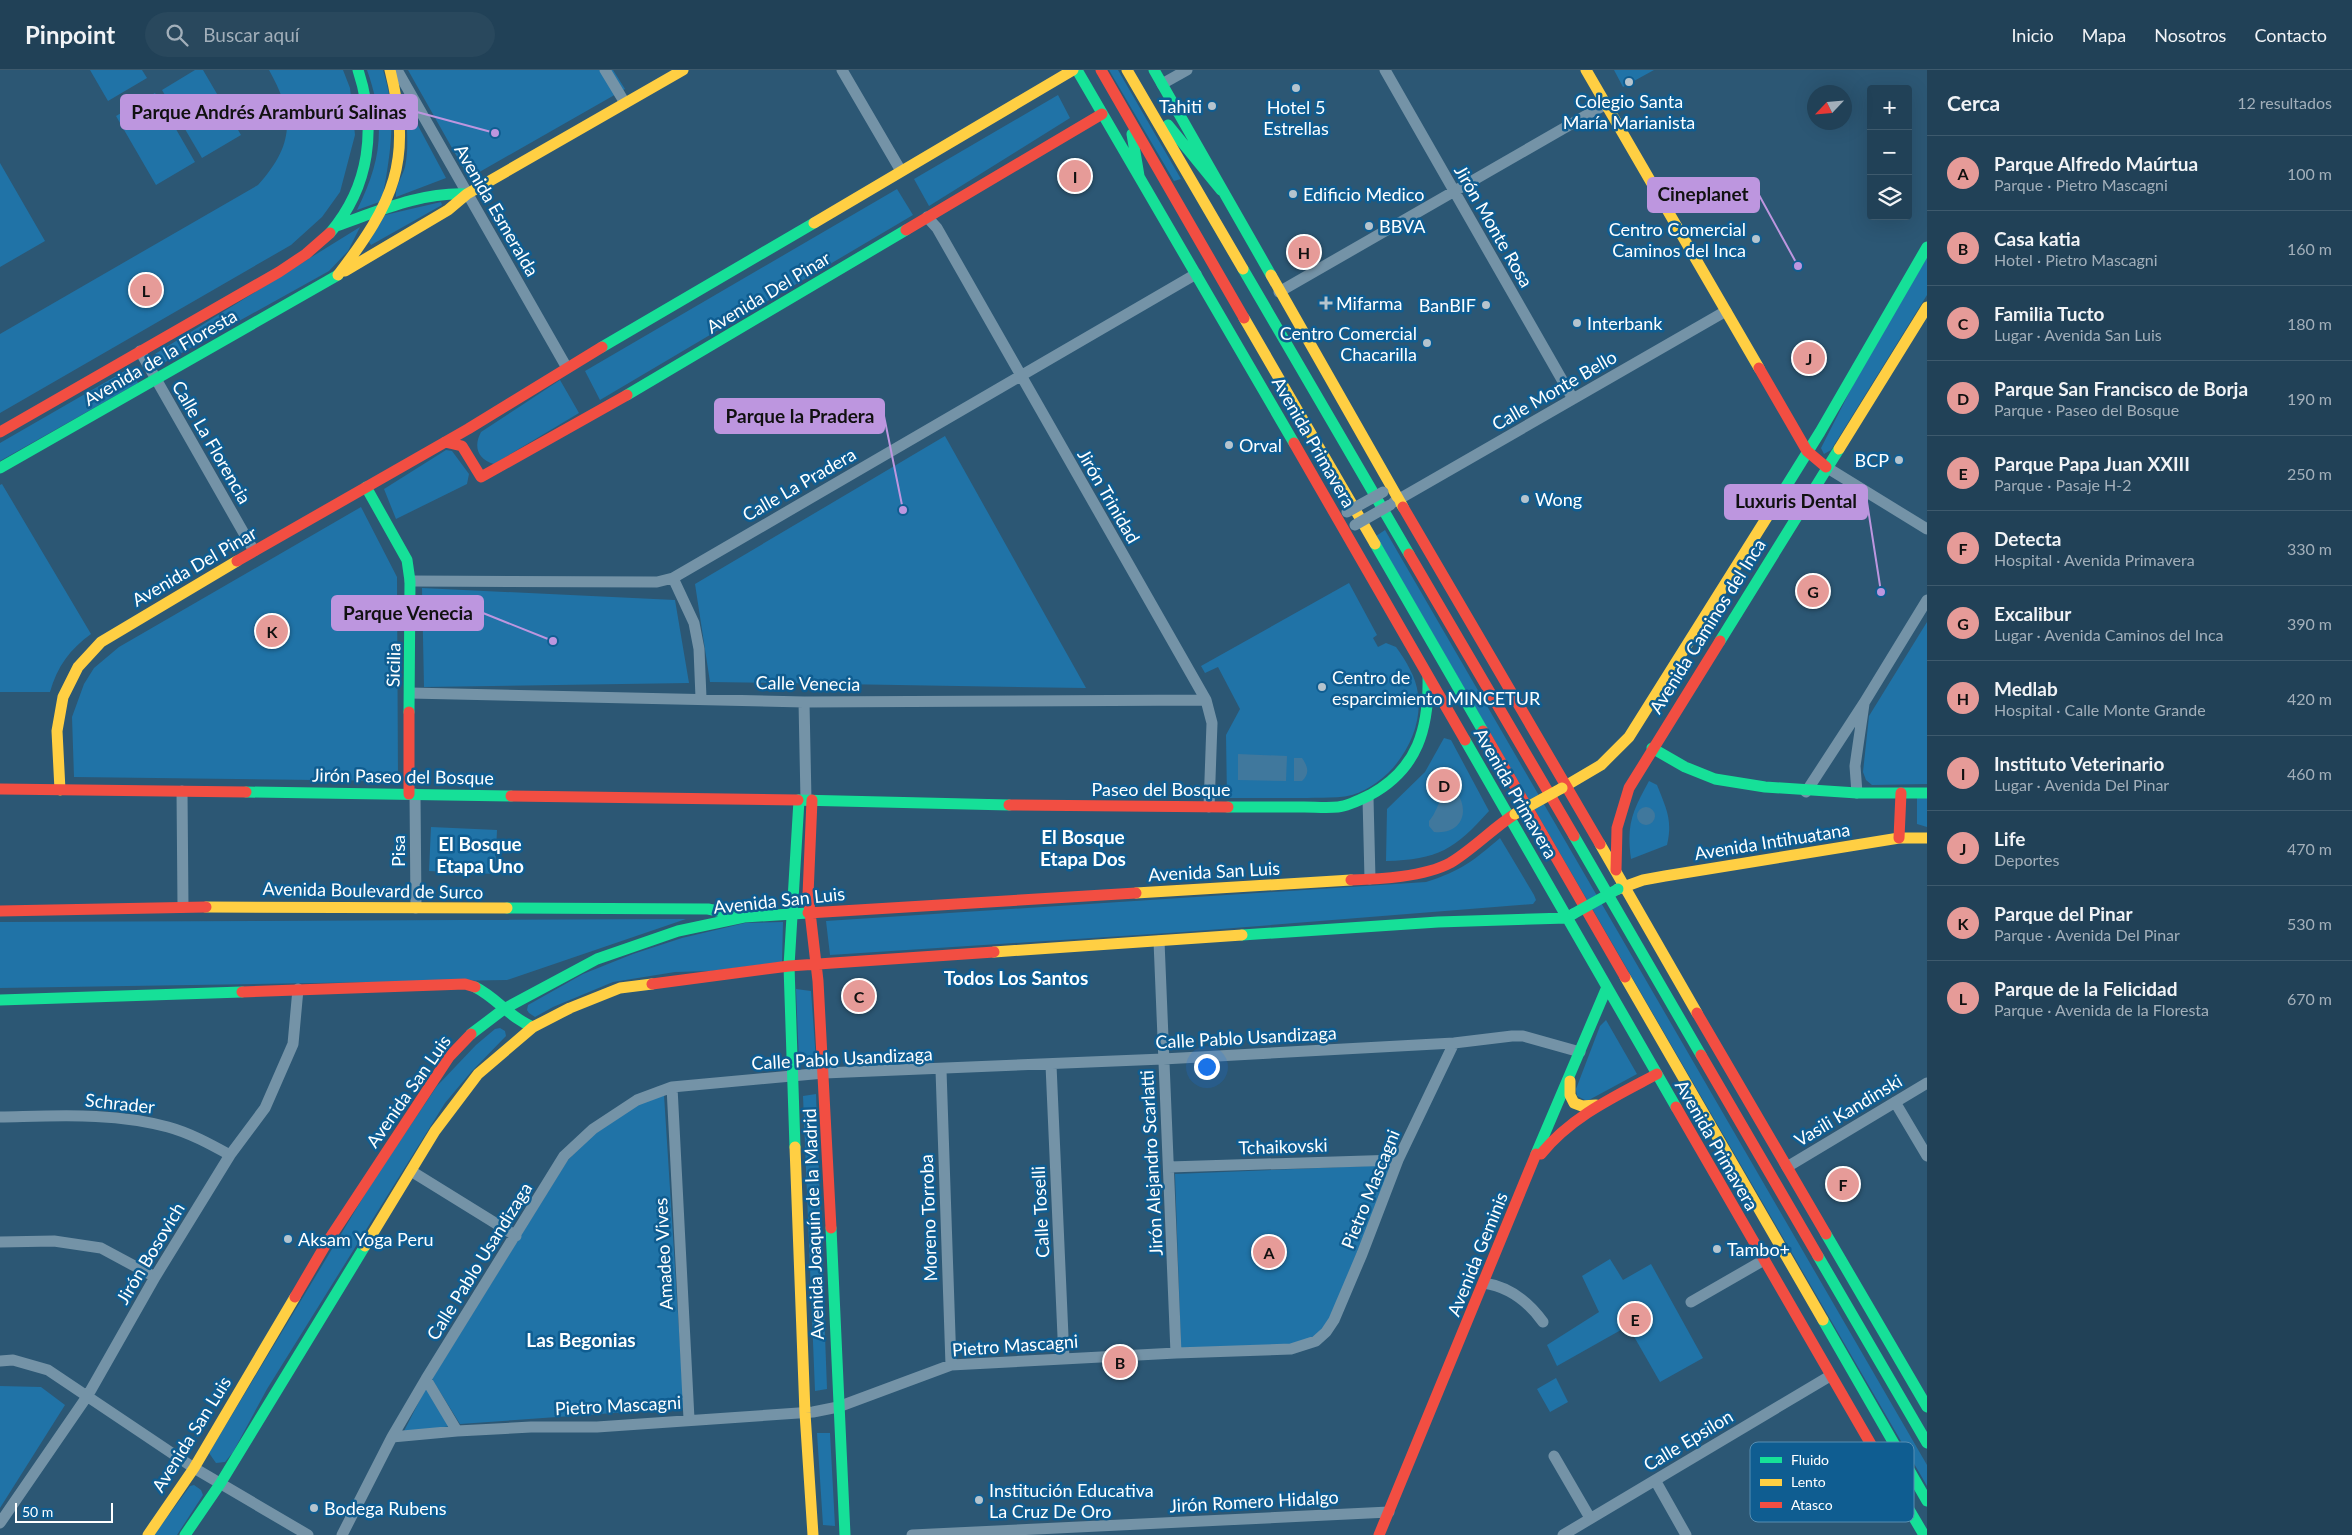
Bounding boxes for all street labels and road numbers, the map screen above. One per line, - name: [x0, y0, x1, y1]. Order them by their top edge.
- street label: Avenida Esmeralda: [450, 140, 544, 280]
- street label: Jirón Monte Rosa: [1450, 161, 1538, 291]
- street label: Avenida Del Pinar: [702, 246, 834, 338]
- street label: Avenida de la Floresta: [79, 304, 241, 410]
- street label: Calle Monte Bello: [1488, 345, 1620, 435]
- street label: Avenida Primavera: [1268, 373, 1360, 511]
- street label: Calle La Florencia: [168, 377, 256, 507]
- street label: Calle La Pradera: [738, 443, 860, 525]
- street label: Jirón Trinidad: [1073, 445, 1145, 547]
- street label: Avenida Del Pinar: [128, 521, 261, 611]
- street label: Avenida Caminos del Inca: [1644, 535, 1770, 717]
- street label: Sicilia: [382, 643, 404, 687]
- street label: Calle Venecia: [755, 671, 861, 695]
- street label: Avenida Primavera: [1470, 724, 1562, 862]
- street label: Jirón Paseo del Bosque: [312, 763, 494, 789]
- street label: Paseo del Bosque: [1091, 778, 1231, 800]
- street label: Avenida Intihuatana: [1693, 818, 1851, 864]
- street label: Pisa: [387, 835, 409, 867]
- street label: Avenida San Luis: [1147, 857, 1281, 885]
- street label: Avenida Boulevard de Surco: [262, 877, 484, 903]
- street label: Avenida San Luis: [712, 882, 846, 918]
- street label: Calle Pablo Usandizaga: [1155, 1021, 1337, 1053]
- street label: Avenida San Luis: [361, 1030, 455, 1151]
- street label: Calle Pablo Usandizaga: [751, 1042, 933, 1074]
- street label: Jirón Alejandro Scarlatti: [1135, 1069, 1167, 1257]
- street label: Vasili Kandinski: [1790, 1069, 1906, 1151]
- street label: Avenida Primavera: [1671, 1076, 1763, 1214]
- street label: Schrader: [84, 1088, 156, 1118]
- street label: Avenida Joaquín de la Madrid: [798, 1108, 828, 1340]
- street label: Pietro Mascagni: [1336, 1126, 1404, 1252]
- street label: Tchaikovski: [1238, 1133, 1328, 1159]
- street label: Moreno Torroba: [915, 1154, 941, 1282]
- street label: Calle Toselli: [1027, 1166, 1053, 1258]
- street label: Calle Pablo Usandizaga: [422, 1178, 536, 1344]
- street label: Avenida Geminis: [1442, 1189, 1512, 1319]
- street label: Amadeo Vives: [649, 1197, 677, 1311]
- street label: Jirón Bosovich: [111, 1198, 189, 1308]
- street label: Pietro Mascagni: [951, 1330, 1079, 1360]
- street label: Avenida San Luis: [147, 1372, 235, 1496]
- street label: Pietro Mascagni: [554, 1391, 682, 1419]
- street label: Calle Epsilon: [1639, 1405, 1737, 1475]
- street label: Jirón Romero Hidalgo: [1169, 1486, 1339, 1516]

